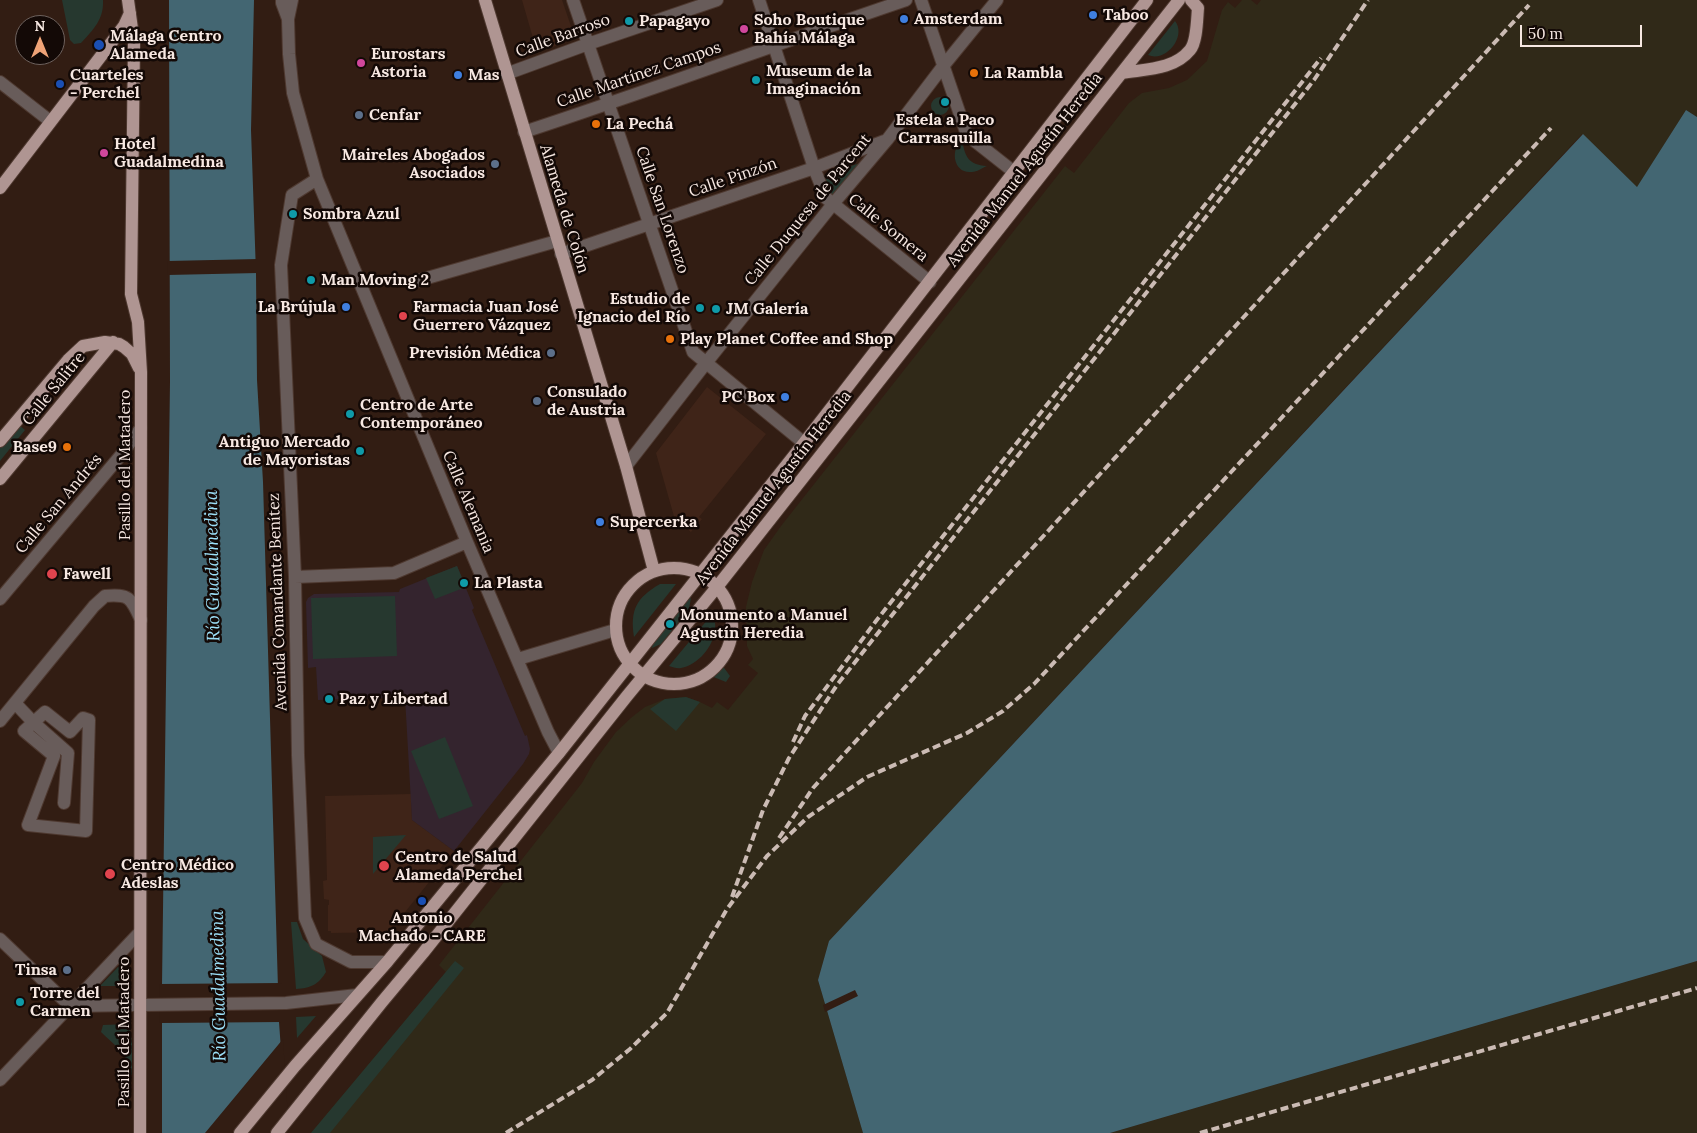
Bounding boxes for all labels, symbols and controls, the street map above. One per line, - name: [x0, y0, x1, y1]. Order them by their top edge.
- place label: Taboo: [1103, 5, 1149, 25]
- place label: Amsterdam: [914, 9, 1002, 29]
- marker: Taboo: [1087, 9, 1099, 21]
- street label: Calle Barroso: [513, 10, 613, 62]
- place label: Soho Boutique Bahía Málaga: [754, 10, 865, 48]
- place label: Papagayo: [639, 11, 710, 31]
- marker: Amsterdam: [898, 13, 910, 25]
- north arrow: [15, 15, 65, 65]
- marker: Papagayo: [623, 15, 635, 27]
- scale bar: [1522, 15, 1644, 47]
- text: N: [35, 17, 45, 35]
- marker: Soho Boutique Bahía Málaga: [738, 23, 750, 35]
- text: 50 m: [1528, 24, 1563, 43]
- place label: Málaga Centro Alameda: [110, 26, 222, 64]
- marker: Málaga Centro Alameda: [92, 38, 106, 52]
- street label: Calle Martínez Campos: [554, 38, 724, 112]
- place label: Eurostars Astoria: [371, 44, 445, 82]
- marker: Eurostars Astoria: [355, 57, 367, 69]
- place label: Museum de la Imaginación: [766, 61, 872, 99]
- place label: La Rambla: [984, 63, 1063, 83]
- place label: Cuarteles - Perchel: [70, 65, 144, 103]
- place label: Mas: [468, 65, 500, 85]
- marker: La Rambla: [968, 67, 980, 79]
- marker: Mas: [452, 69, 464, 81]
- street label: Avenida Manuel Agustín Heredia: [943, 69, 1107, 271]
- marker: Museum de la Imaginación: [750, 74, 762, 86]
- marker: Cuarteles - Perchel: [54, 78, 66, 90]
- marker: Estela a Paco Carrasquilla: [939, 96, 951, 108]
- place label: Cenfar: [369, 105, 421, 125]
- marker: Cenfar: [353, 109, 365, 121]
- place label: Estela a Paco Carrasquilla: [896, 110, 994, 148]
- place label: La Pechá: [606, 114, 673, 134]
- marker: La Pechá: [590, 118, 602, 130]
- street label: Calle Duquesa de Parcent: [741, 130, 875, 290]
- place label: Hotel Guadalmedina: [114, 134, 224, 172]
- street label: Alameda de Colón: [535, 142, 593, 276]
- street label: Calle San Lorenzo: [631, 144, 693, 276]
- place label: Maireles Abogados Asociados: [342, 145, 485, 183]
- marker: Hotel Guadalmedina: [98, 147, 110, 159]
- street label: Calle Pinzón: [686, 154, 780, 202]
- marker: Maireles Abogados Asociados: [489, 158, 501, 170]
- street label: Calle Somera: [844, 190, 932, 266]
- place label: Sombra Azul: [303, 204, 400, 224]
- marker: Sombra Azul: [287, 208, 299, 220]
- place label: Man Moving 2: [321, 270, 429, 290]
- marker: Man Moving 2: [305, 274, 317, 286]
- place label: Estudio de Ignacio del Río: [577, 289, 690, 327]
- place label: La Brújula: [258, 297, 336, 317]
- place label: Farmacia Juan José Guerrero Vázquez: [413, 297, 559, 335]
- place label: JM Galería: [726, 299, 808, 319]
- marker: La Brújula: [340, 301, 352, 313]
- marker: Estudio de Ignacio del Río: [694, 302, 706, 314]
- marker: JM Galería: [710, 303, 722, 315]
- marker: Farmacia Juan José Guerrero Vázquez: [397, 310, 409, 322]
- place label: Play Planet Coffee and Shop: [680, 329, 893, 349]
- marker: Play Planet Coffee and Shop: [664, 333, 676, 345]
- place label: Previsión Médica: [409, 343, 541, 363]
- marker: Previsión Médica: [545, 347, 557, 359]
- street label: Calle Salitre: [18, 348, 90, 430]
- place label: Consulado de Austria: [547, 382, 627, 420]
- street label: Avenida Manuel Agustín Heredia: [692, 387, 856, 589]
- place label: PC Box: [721, 387, 775, 407]
- street label: Pasillo del Matadero: [115, 390, 135, 540]
- marker: PC Box: [779, 391, 791, 403]
- place label: Centro de Arte Contemporáneo: [360, 395, 483, 433]
- marker: Consulado de Austria: [531, 395, 543, 407]
- marker: Centro de Arte Contemporáneo: [344, 408, 356, 420]
- place label: Antiguo Mercado de Mayoristas: [219, 432, 350, 470]
- place label: Base9: [12, 437, 57, 457]
- marker: Base9: [61, 441, 73, 453]
- marker: Antiguo Mercado de Mayoristas: [354, 445, 366, 457]
- street label: Calle Alemania: [438, 448, 498, 556]
- street label: Calle San Andrés: [12, 450, 106, 558]
- water label: Río Guadalmedina: [201, 490, 225, 642]
- street label: Avenida Comandante Benítez: [265, 493, 291, 711]
- place label: Supercerka: [610, 512, 697, 532]
- marker: Supercerka: [594, 516, 606, 528]
- place label: Fawell: [63, 564, 111, 584]
- marker: Fawell: [45, 567, 59, 581]
- place label: La Plasta: [474, 573, 543, 593]
- marker: La Plasta: [458, 577, 470, 589]
- place label: Monumento a Manuel Agustín Heredia: [680, 605, 848, 643]
- marker: Monumento a Manuel Agustín Heredia: [664, 618, 676, 630]
- place label: Paz y Libertad: [339, 689, 448, 709]
- marker: Paz y Libertad: [323, 693, 335, 705]
- place label: Centro de Salud Alameda Perchel: [395, 847, 522, 885]
- place label: Centro Médico Adeslas: [121, 855, 234, 893]
- marker: Centro de Salud Alameda Perchel: [377, 859, 391, 873]
- marker: Centro Médico Adeslas: [103, 867, 117, 881]
- marker: Antonio Machado - CARE: [416, 895, 428, 907]
- place label: Antonio Machado - CARE: [358, 908, 486, 946]
- water label: Río Guadalmedina: [207, 910, 231, 1062]
- street label: Pasillo del Matadero: [114, 957, 134, 1107]
- place label: Tinsa: [15, 960, 57, 980]
- marker: Tinsa: [61, 964, 73, 976]
- place label: Torre del Carmen: [30, 983, 100, 1021]
- marker: Torre del Carmen: [14, 996, 26, 1008]

